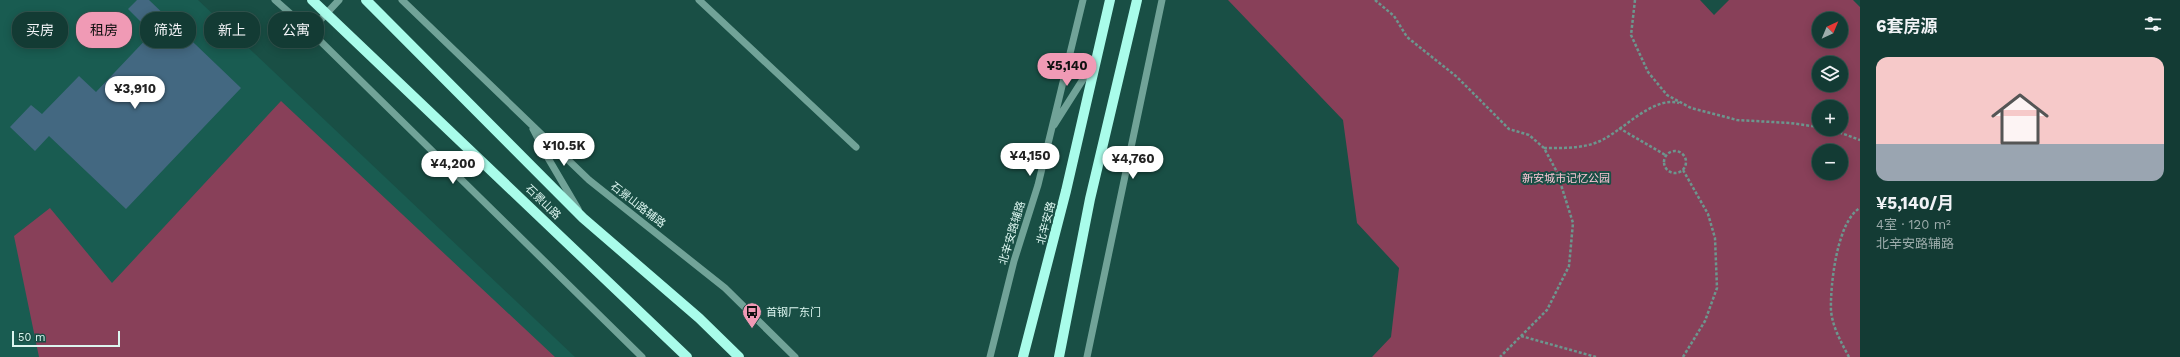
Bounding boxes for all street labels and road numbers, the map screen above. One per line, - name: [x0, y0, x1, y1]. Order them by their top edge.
- street label: 石景山路辅路: [608, 180, 668, 230]
- street label: 石景山路: [523, 182, 563, 222]
- street label: 北辛安路辅路: [996, 200, 1028, 266]
- street label: 北辛安路: [1034, 200, 1058, 246]

